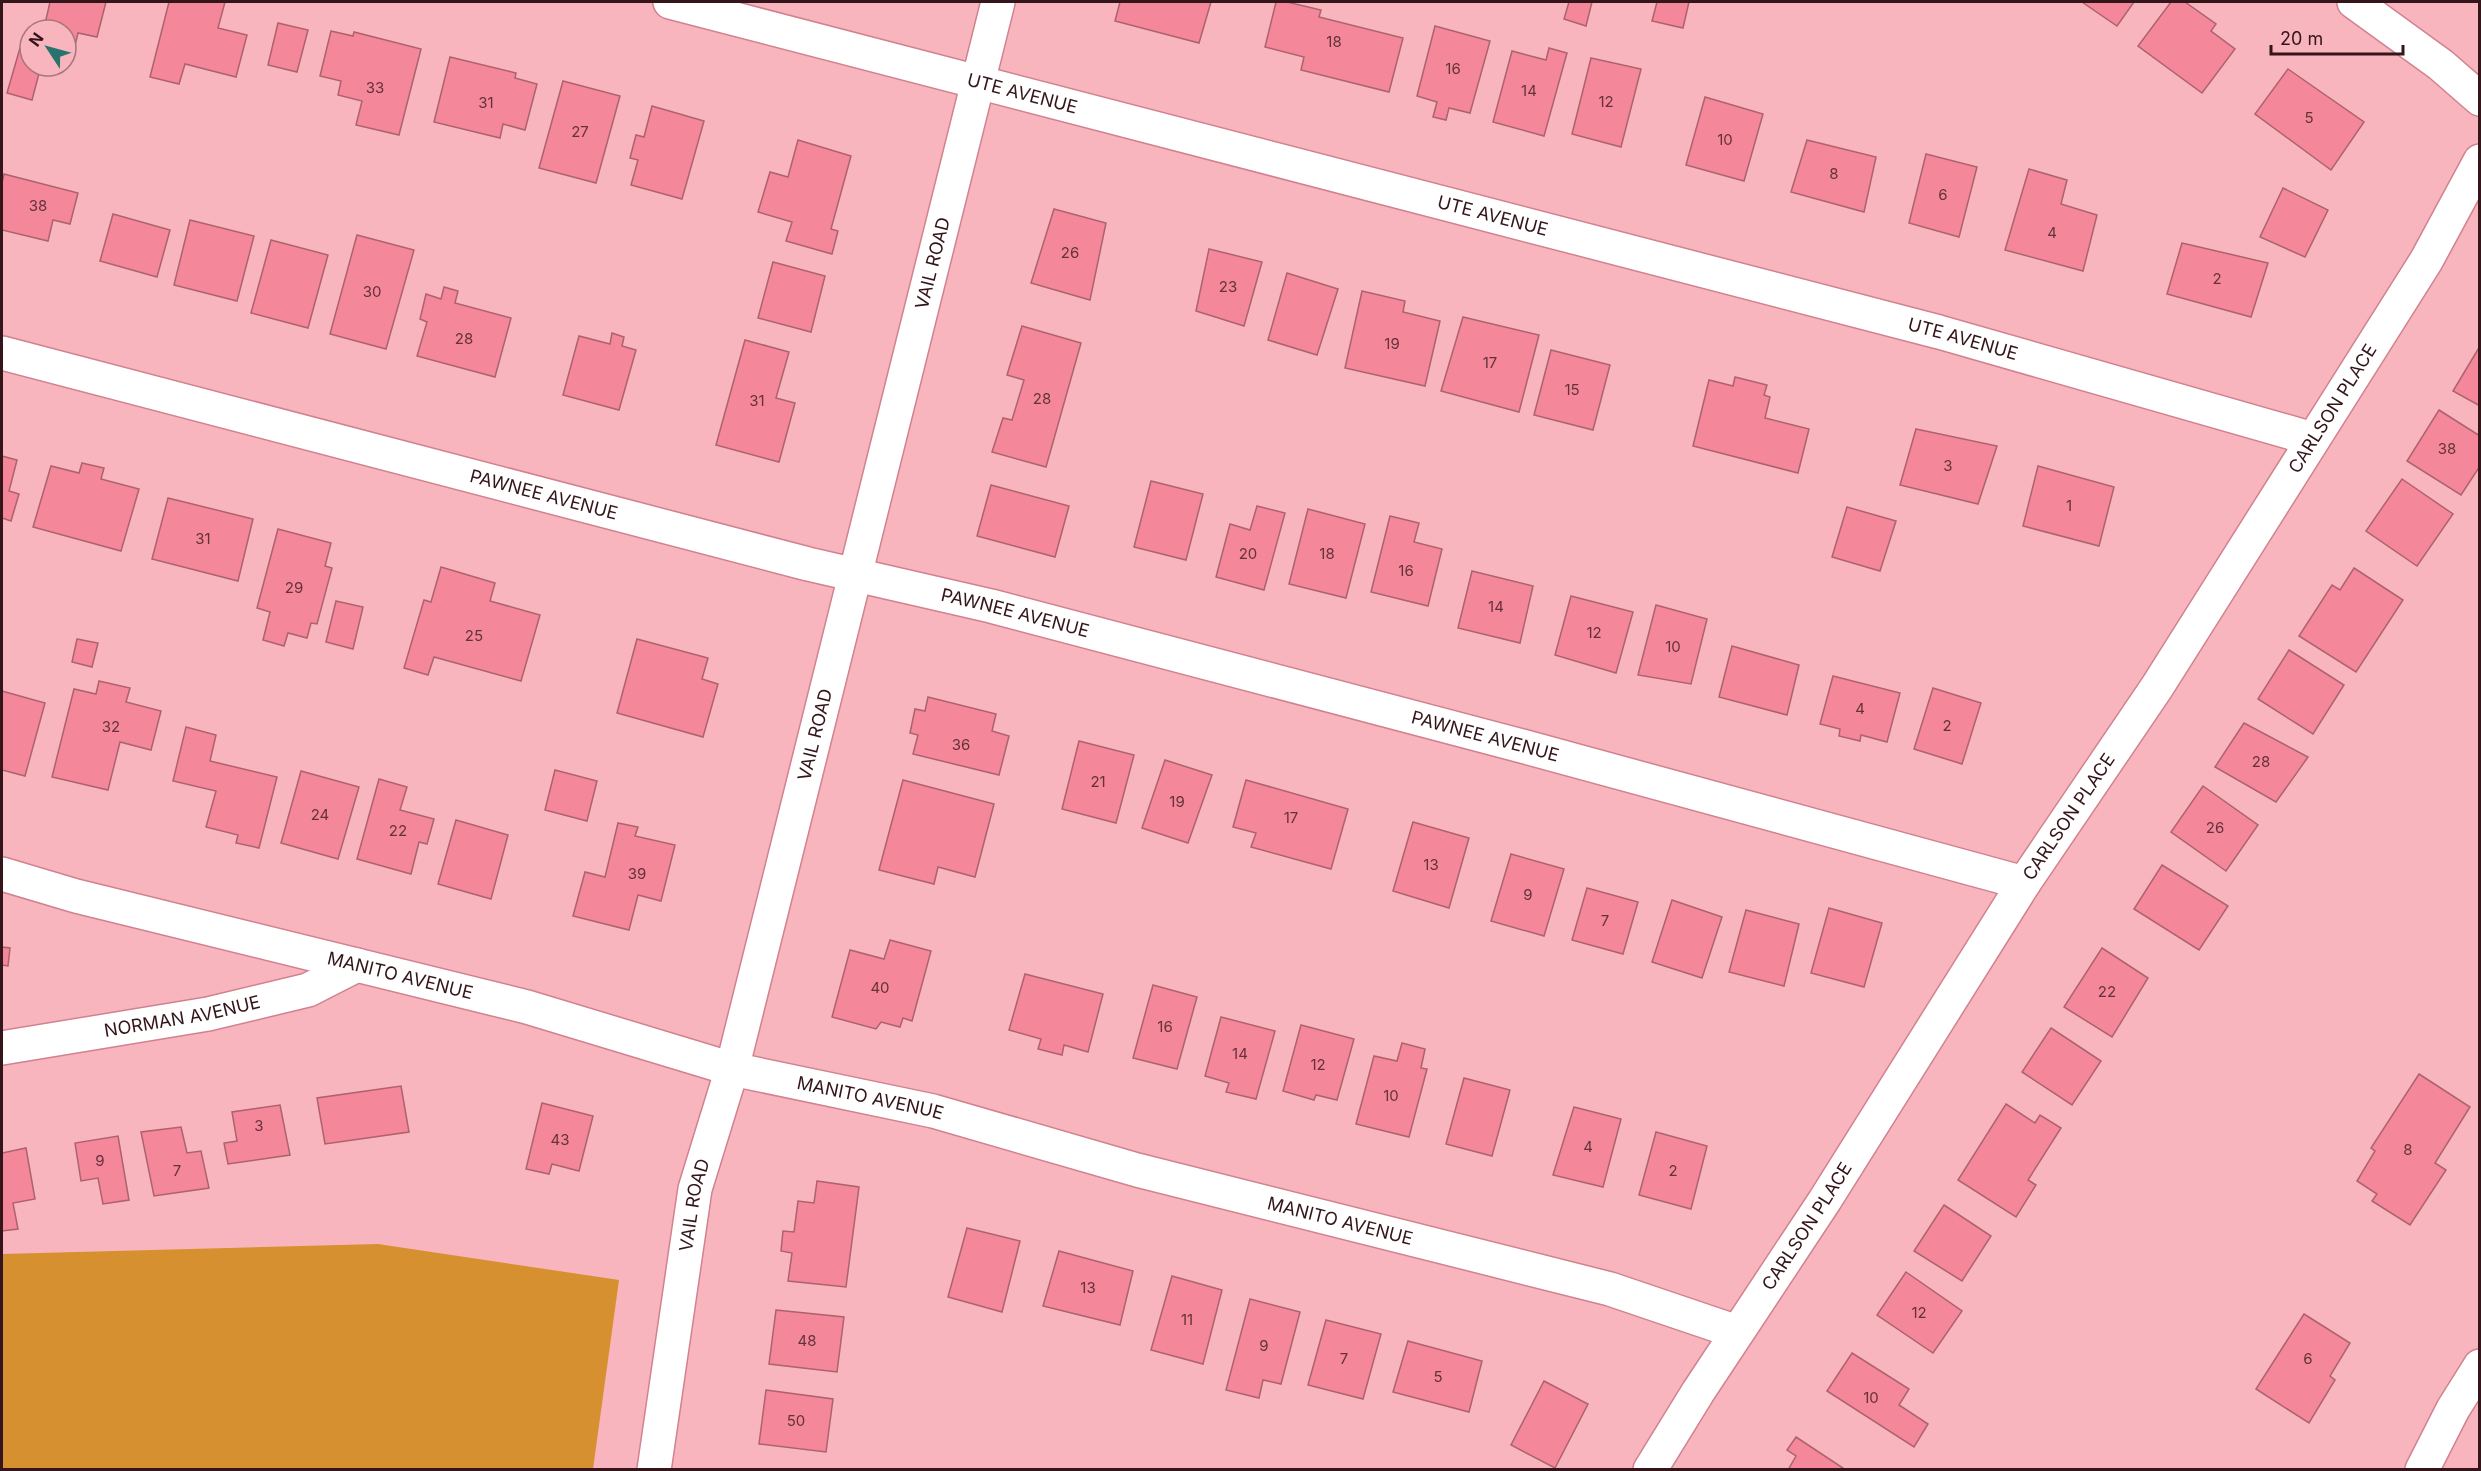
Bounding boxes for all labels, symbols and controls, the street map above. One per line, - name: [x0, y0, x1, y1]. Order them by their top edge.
- north arrow: [18, 18, 78, 78]
- scale bar: [2271, 18, 2403, 56]
- text: N: [24, 28, 48, 50]
- text: 20 m: [2280, 28, 2323, 49]
- house number: 18: [1326, 32, 1342, 51]
- house number: 16: [1445, 59, 1461, 78]
- street label: UTE AVENUE: [965, 69, 1080, 118]
- house number: 33: [366, 78, 384, 97]
- house number: 14: [1521, 81, 1537, 100]
- house number: 12: [1598, 92, 1614, 111]
- house number: 31: [478, 93, 494, 112]
- house number: 5: [2304, 108, 2314, 127]
- house number: 27: [571, 122, 589, 141]
- house number: 10: [1717, 130, 1733, 149]
- house number: 8: [1829, 164, 1839, 183]
- house number: 6: [1938, 185, 1948, 204]
- street label: UTE AVENUE: [1435, 191, 1550, 240]
- house number: 38: [29, 196, 47, 215]
- street label: VAIL ROAD: [911, 215, 954, 311]
- house number: 4: [2047, 223, 2057, 242]
- house number: 26: [1061, 243, 1079, 262]
- house number: 2: [2212, 269, 2222, 288]
- house number: 23: [1219, 277, 1237, 296]
- house number: 30: [363, 282, 381, 301]
- street label: UTE AVENUE: [1906, 313, 2020, 364]
- house number: 28: [455, 329, 473, 348]
- house number: 19: [1384, 334, 1400, 353]
- street label: CARLSON PLACE: [2284, 340, 2381, 477]
- house number: 17: [1483, 353, 1497, 372]
- house number: 15: [1564, 380, 1580, 399]
- house number: 28: [1033, 389, 1051, 408]
- house number: 31: [749, 391, 765, 410]
- house number: 38: [2438, 439, 2456, 458]
- house number: 3: [1943, 456, 1953, 475]
- street label: PAWNEE AVENUE: [468, 465, 620, 524]
- house number: 1: [2066, 496, 2072, 515]
- house number: 31: [195, 529, 211, 548]
- house number: 20: [1239, 544, 1257, 563]
- house number: 18: [1319, 544, 1335, 563]
- house number: 16: [1398, 561, 1414, 580]
- house number: 29: [285, 578, 303, 597]
- street label: PAWNEE AVENUE: [939, 584, 1091, 641]
- house number: 14: [1488, 597, 1504, 616]
- house number: 12: [1586, 623, 1602, 642]
- house number: 25: [465, 626, 483, 645]
- house number: 10: [1665, 637, 1681, 656]
- street label: VAIL ROAD: [793, 687, 836, 783]
- house number: 4: [1855, 699, 1865, 718]
- street label: PAWNEE AVENUE: [1409, 706, 1561, 766]
- house number: 2: [1942, 716, 1952, 735]
- house number: 32: [102, 717, 120, 736]
- house number: 36: [952, 735, 970, 754]
- street label: CARLSON PLACE: [2018, 749, 2119, 884]
- house number: 28: [2252, 752, 2270, 771]
- house number: 21: [1090, 772, 1106, 791]
- house number: 19: [1169, 792, 1185, 811]
- house number: 24: [311, 805, 329, 824]
- house number: 17: [1284, 808, 1298, 827]
- house number: 26: [2206, 818, 2224, 837]
- house number: 22: [389, 821, 407, 840]
- house number: 13: [1423, 855, 1439, 874]
- house number: 39: [628, 864, 646, 883]
- house number: 9: [1523, 885, 1533, 904]
- house number: 7: [1601, 911, 1609, 930]
- street label: MANITO AVENUE: [325, 947, 475, 1003]
- house number: 40: [870, 978, 890, 997]
- house number: 22: [2098, 982, 2116, 1001]
- street label: NORMAN AVENUE: [103, 991, 262, 1041]
- house number: 16: [1157, 1017, 1173, 1036]
- house number: 14: [1232, 1044, 1248, 1063]
- house number: 12: [1310, 1055, 1326, 1074]
- street label: MANITO AVENUE: [795, 1072, 946, 1124]
- house number: 10: [1383, 1086, 1399, 1105]
- house number: 3: [254, 1116, 264, 1135]
- house number: 43: [551, 1130, 569, 1149]
- house number: 4: [1583, 1137, 1593, 1156]
- house number: 8: [2403, 1140, 2413, 1159]
- house number: 9: [95, 1151, 105, 1170]
- street label: VAIL ROAD: [675, 1156, 714, 1253]
- street label: CARLSON PLACE: [1757, 1158, 1856, 1294]
- house number: 7: [173, 1161, 181, 1180]
- house number: 2: [1668, 1161, 1678, 1180]
- street label: MANITO AVENUE: [1265, 1192, 1415, 1249]
- house number: 13: [1080, 1278, 1096, 1297]
- house number: 12: [1911, 1303, 1927, 1322]
- house number: 11: [1181, 1310, 1193, 1329]
- house number: 48: [798, 1331, 816, 1350]
- house number: 9: [1259, 1336, 1269, 1355]
- house number: 7: [1340, 1349, 1348, 1368]
- house number: 6: [2303, 1349, 2313, 1368]
- house number: 5: [1433, 1367, 1443, 1386]
- house number: 10: [1863, 1388, 1879, 1407]
- house number: 50: [787, 1411, 805, 1430]

